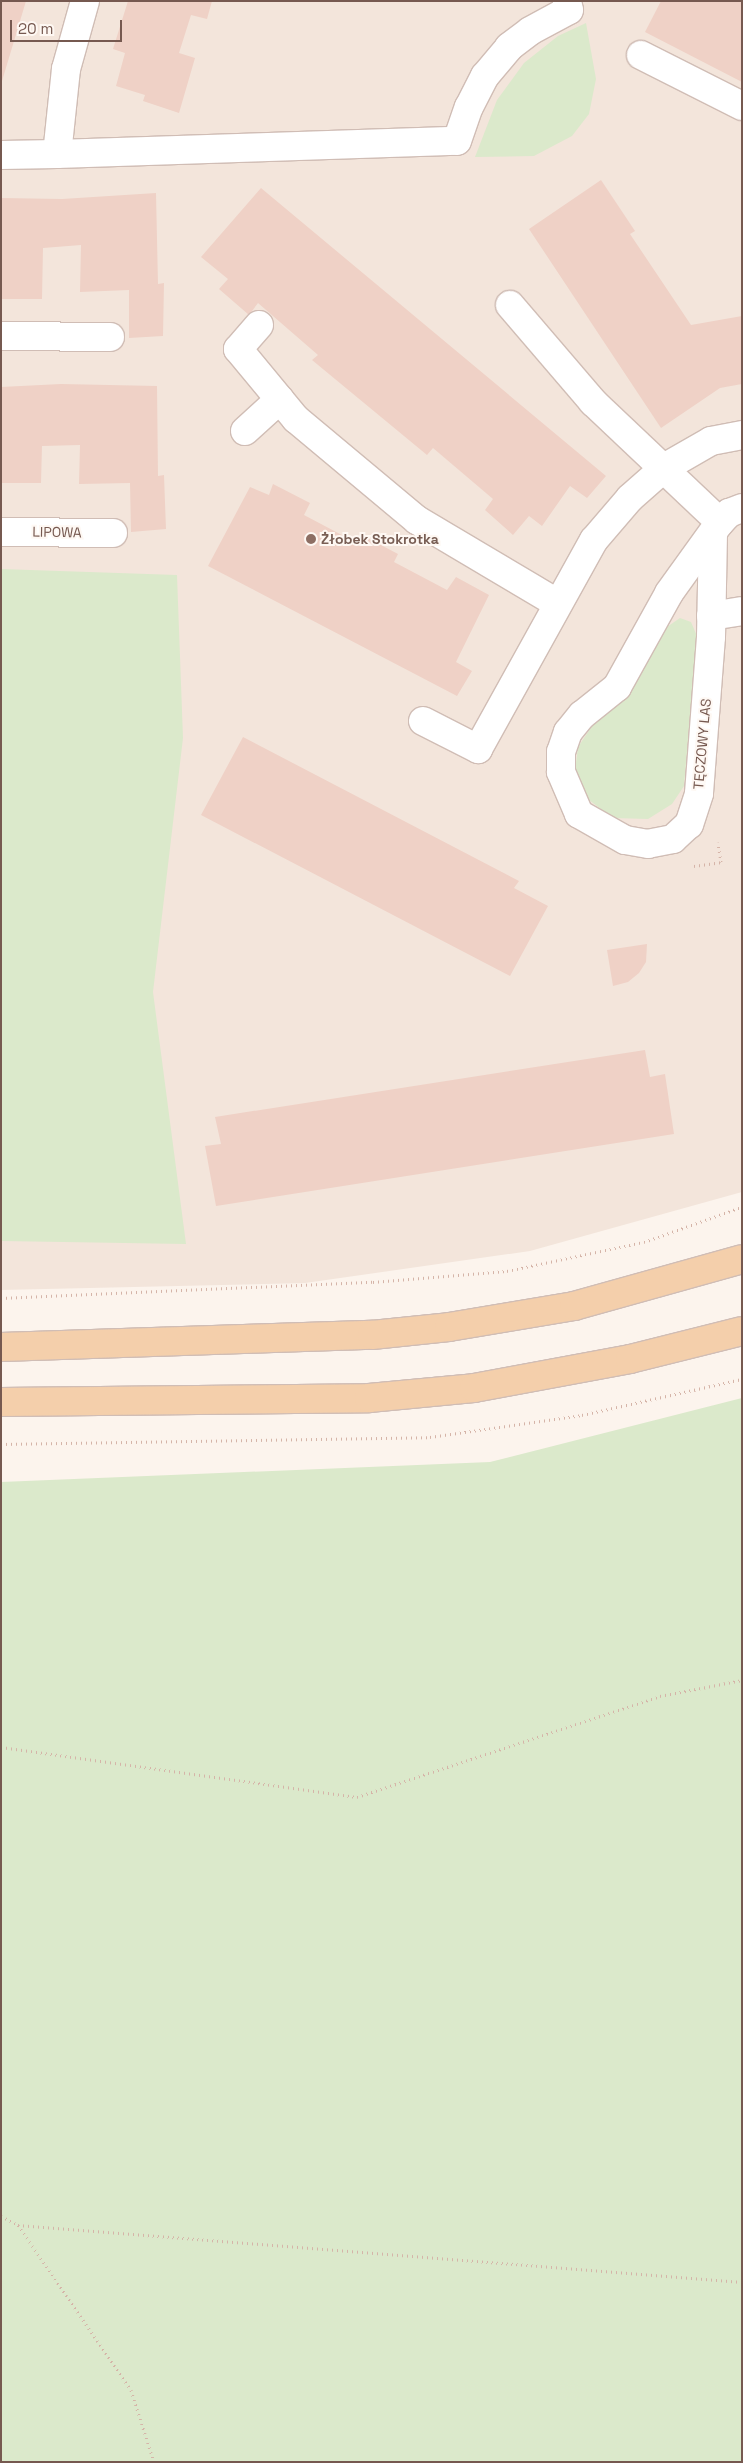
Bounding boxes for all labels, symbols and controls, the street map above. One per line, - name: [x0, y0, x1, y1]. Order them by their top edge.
- scale bar: [12, 10, 125, 42]
- text: 20 m: [18, 19, 53, 38]
- street label: LIPOWA: [32, 523, 82, 541]
- place label: Żłobek Stokrotka: [321, 531, 439, 547]
- marker: Żłobek Stokrotka: [305, 533, 317, 545]
- street label: TĘCZOWY LAS: [690, 698, 714, 790]

